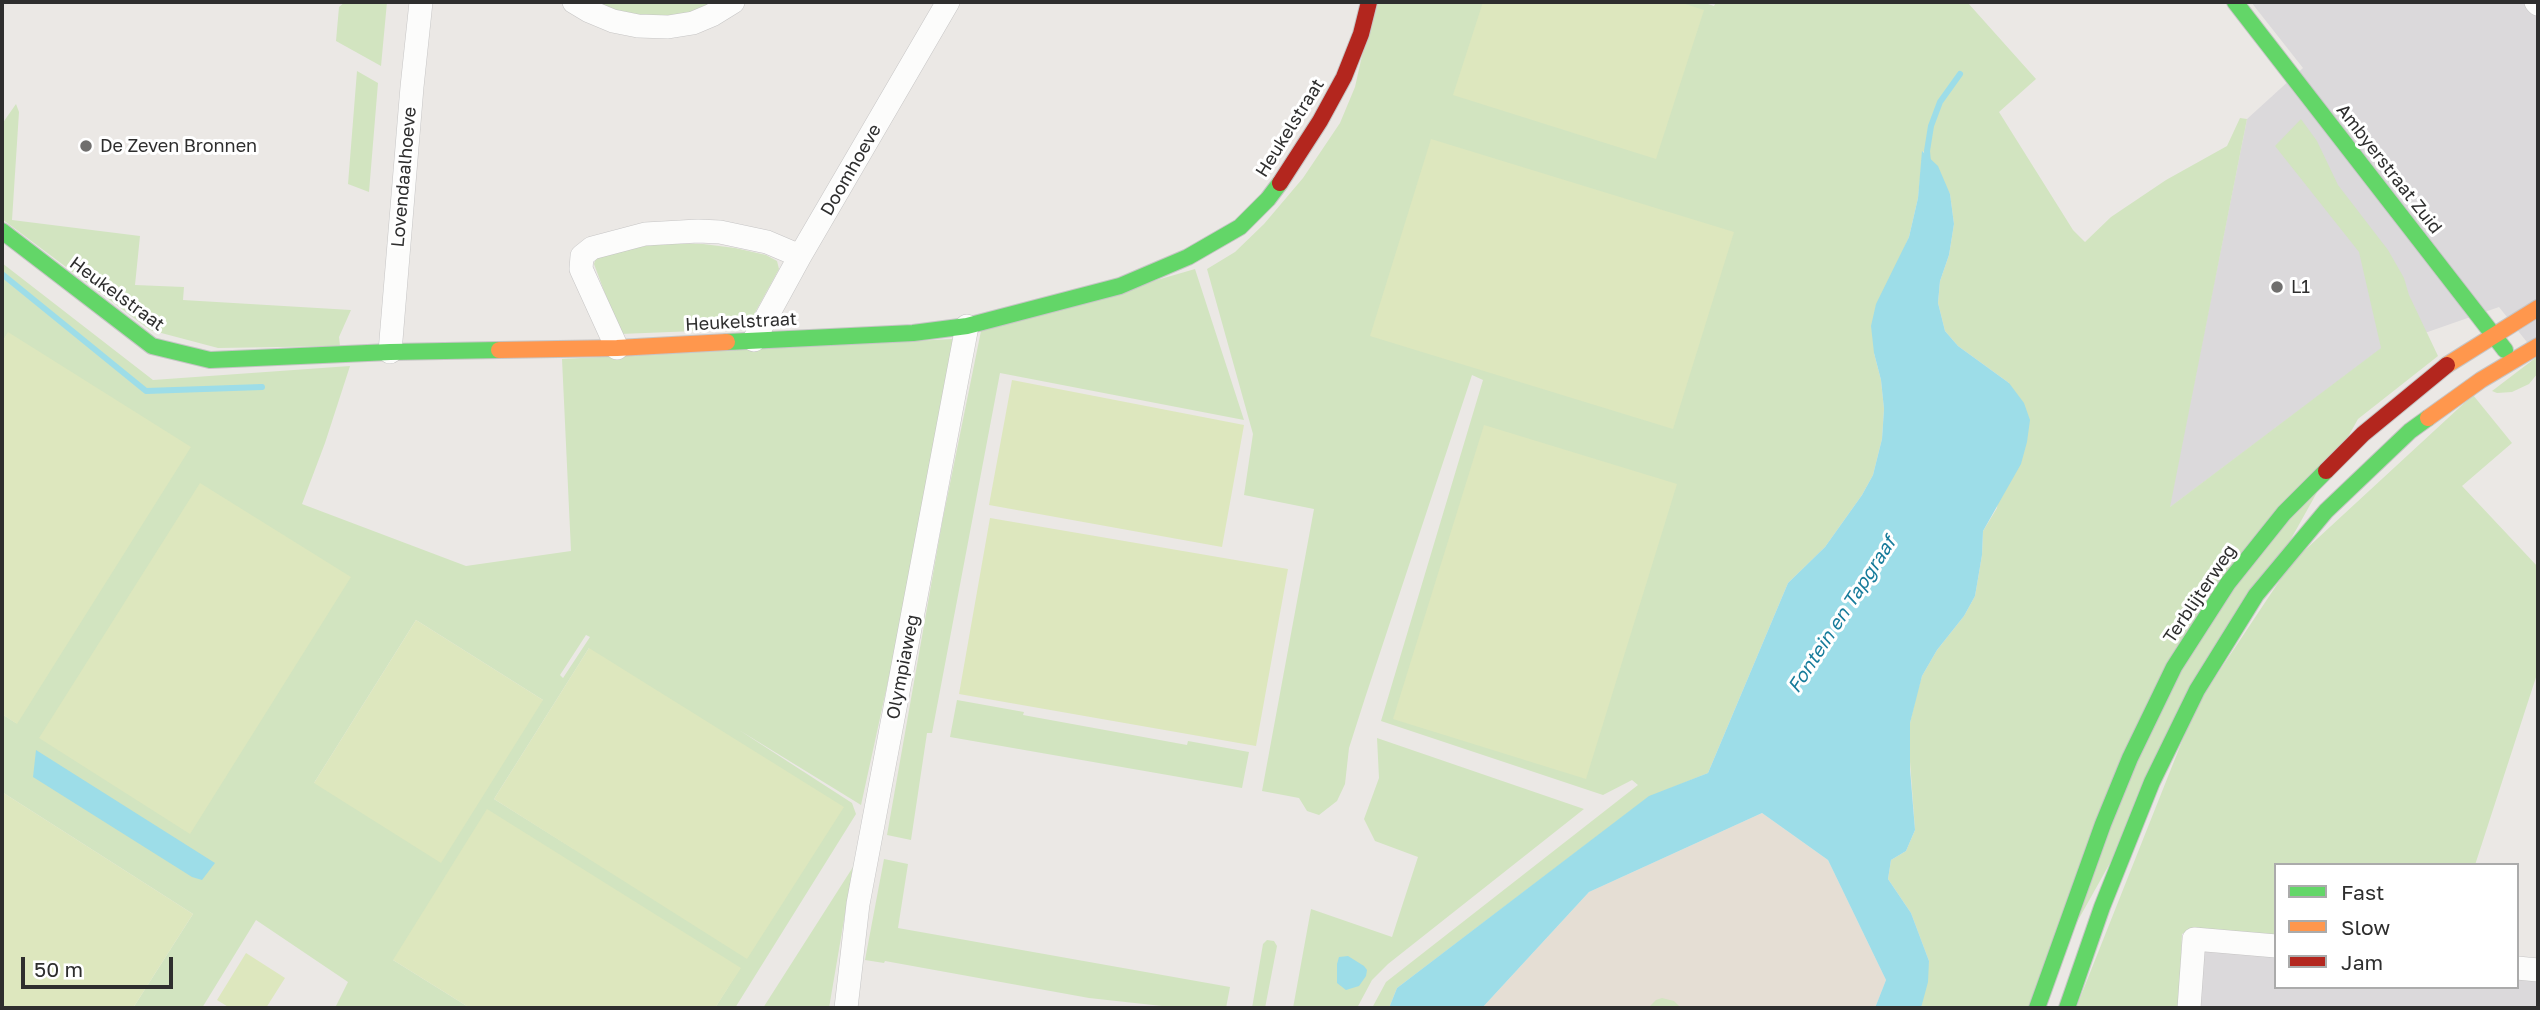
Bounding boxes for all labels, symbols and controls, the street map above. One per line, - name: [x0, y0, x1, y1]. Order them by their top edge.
- street label: Heukelstraat: [1251, 75, 1329, 181]
- street label: Ambyerstraat Zuid: [2332, 100, 2446, 238]
- street label: Lovendaalhoeve: [387, 106, 421, 248]
- street label: Doomhoeve: [816, 120, 886, 220]
- place label: De Zeven Bronnen: [100, 135, 257, 157]
- marker: De Zeven Bronnen: [78, 138, 94, 154]
- street label: Heukelstraat: [65, 252, 169, 336]
- place label: L1: [2291, 276, 2310, 298]
- marker: L1: [2269, 279, 2285, 295]
- street label: Heukelstraat: [685, 308, 797, 336]
- water label: Fontein en Tapgraaf: [1783, 533, 1901, 697]
- street label: Terblijterweg: [2159, 541, 2241, 647]
- street label: Olympiaweg: [882, 613, 924, 721]
- legend: [2274, 863, 2519, 989]
- text: Fast: [2341, 879, 2384, 905]
- text: Slow: [2341, 914, 2390, 940]
- scale bar: [24, 944, 177, 988]
- text: Jam: [2341, 949, 2383, 975]
- text: 50 m: [34, 956, 83, 982]

